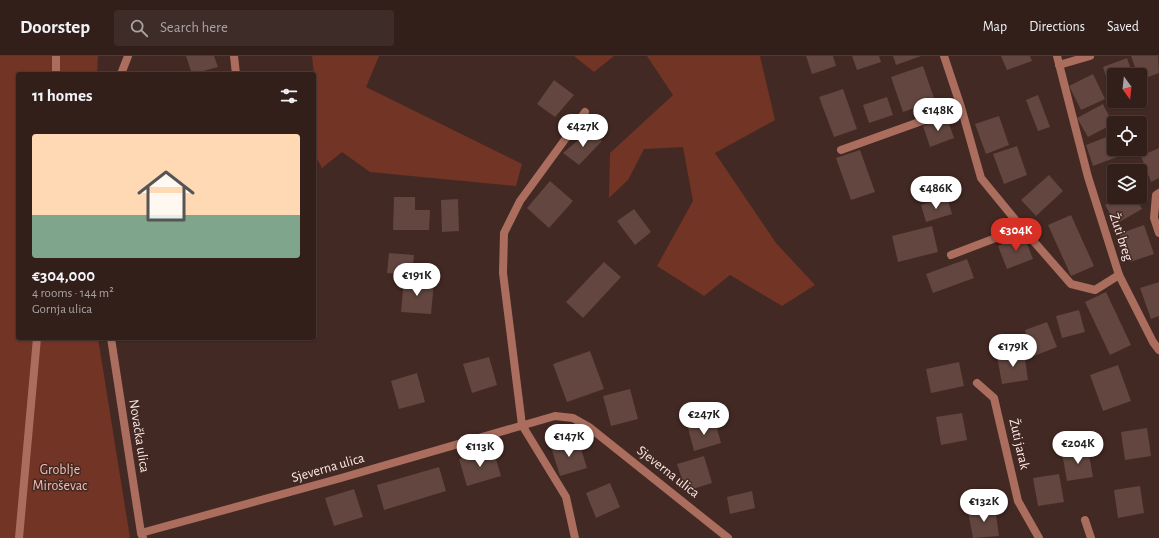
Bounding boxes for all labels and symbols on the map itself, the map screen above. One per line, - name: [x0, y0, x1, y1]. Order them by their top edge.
- north arrow: [1107, 68, 1147, 108]
- pin: €148K: [910, 98, 966, 132]
- pin: €427K: [555, 114, 611, 148]
- pin: €486K: [908, 176, 964, 210]
- street label: Žuti breg: [1107, 211, 1137, 263]
- pin: €304K: [988, 218, 1044, 252]
- pin: €191K: [389, 263, 445, 297]
- pin: €179K: [985, 334, 1041, 368]
- street label: Novačka ulica: [126, 398, 152, 474]
- pin: €247K: [676, 402, 732, 436]
- street label: Žuti jarak: [1006, 417, 1034, 471]
- pin: €147K: [541, 424, 597, 458]
- pin: €204K: [1050, 431, 1106, 465]
- pin: €113K: [452, 434, 508, 468]
- street label: Sjeverna ulica: [634, 443, 702, 501]
- street label: Sjeverna ulica: [290, 451, 367, 485]
- park label: Groblje Miroševac: [33, 463, 88, 493]
- pin: €132K: [956, 489, 1012, 523]

